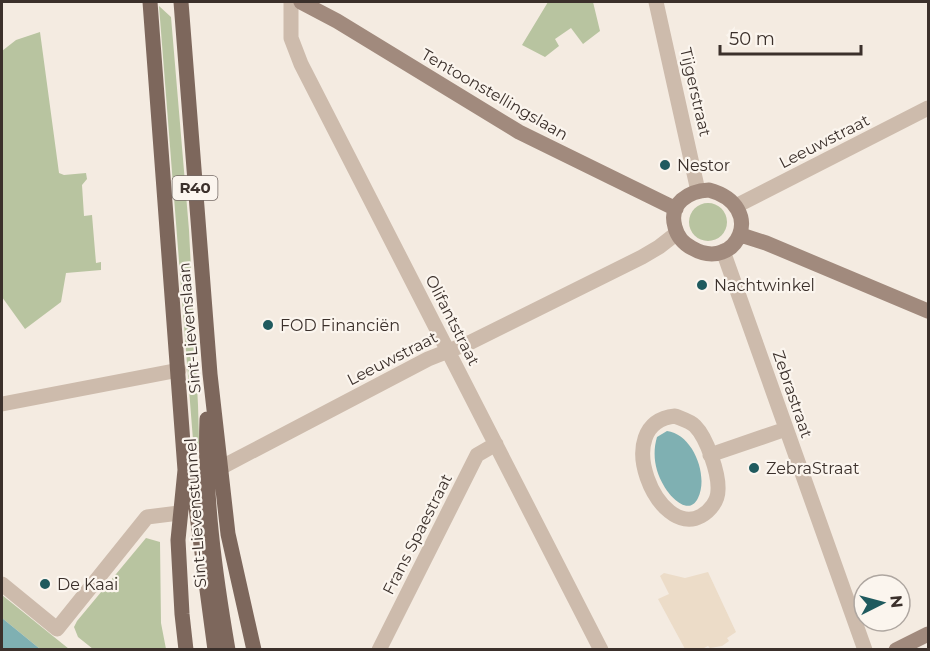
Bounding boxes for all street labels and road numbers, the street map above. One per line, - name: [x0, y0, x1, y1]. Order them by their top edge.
- street label: Tentoonstellingslaan: [418, 45, 571, 144]
- street label: Tijgerstraat: [676, 46, 715, 139]
- street label: Leeuwstraat: [776, 110, 873, 172]
- road number: R40: [172, 176, 218, 200]
- street label: Sint-Lievenslaan: [174, 262, 205, 394]
- street label: Olifantstraat: [422, 272, 484, 369]
- street label: Leeuwstraat: [344, 327, 441, 389]
- street label: Zebrastraat: [769, 348, 817, 441]
- street label: Sint-Lievenstunnel: [181, 437, 210, 589]
- street label: Frans Spaestraat: [379, 470, 456, 598]

